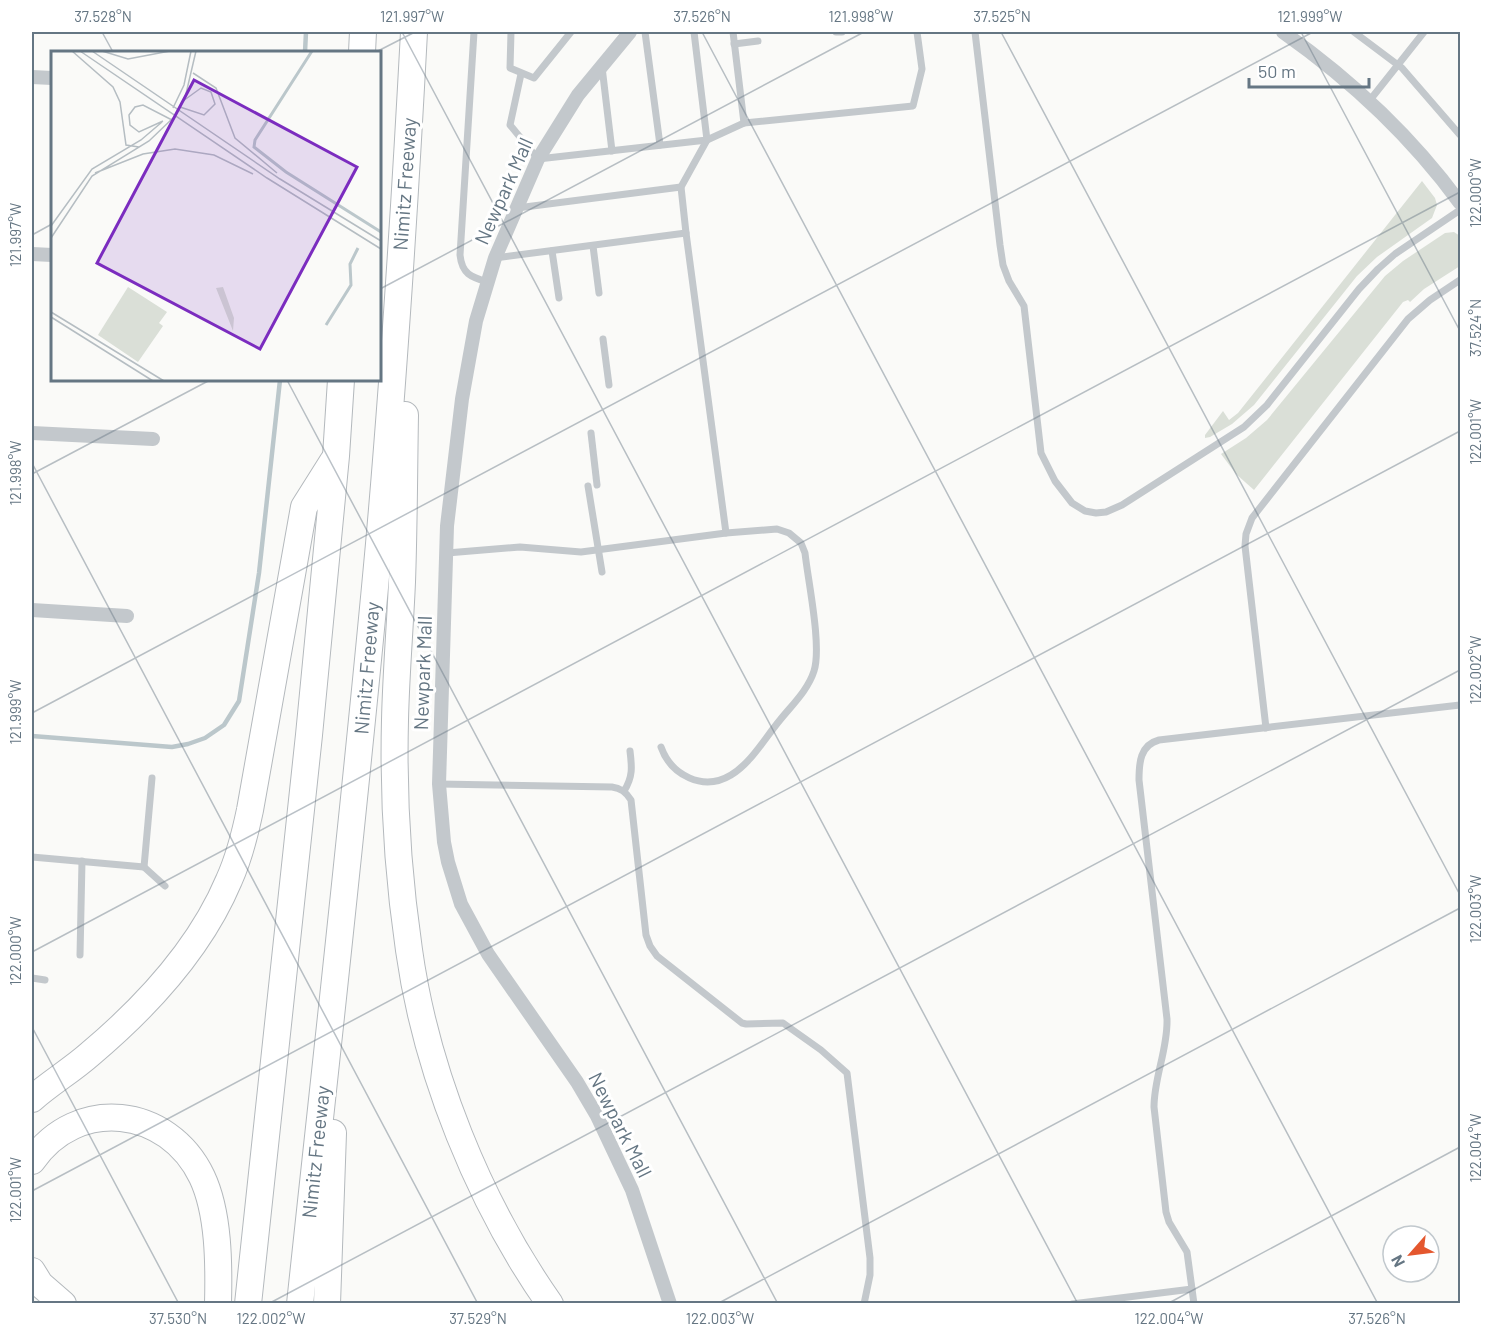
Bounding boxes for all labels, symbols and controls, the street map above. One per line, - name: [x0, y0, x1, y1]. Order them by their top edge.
- text: 37.528°N: [74, 7, 132, 25]
- text: 121.997°W: [380, 7, 444, 25]
- text: 37.526°N: [673, 7, 731, 25]
- text: 121.998°W: [829, 7, 893, 25]
- text: 37.525°N: [973, 7, 1031, 25]
- text: 121.999°W: [1278, 7, 1342, 25]
- inset map: [51, 51, 381, 381]
- scale bar: [1249, 51, 1369, 89]
- text: 50 m: [1258, 60, 1296, 82]
- street label: Nimitz Freeway: [387, 117, 421, 251]
- street label: Newpark Mall: [469, 133, 537, 248]
- text: 122.000°W: [1466, 158, 1484, 228]
- text: 121.997°W: [6, 203, 24, 267]
- text: 37.524°N: [1466, 299, 1484, 357]
- text: 122.001°W: [1466, 399, 1484, 465]
- text: 121.998°W: [6, 441, 24, 505]
- street label: Nimitz Freeway: [348, 600, 384, 735]
- street label: Newpark Mall: [408, 615, 436, 731]
- text: 122.002°W: [1466, 636, 1484, 704]
- text: 121.999°W: [6, 680, 24, 744]
- text: 122.003°W: [1466, 875, 1484, 943]
- text: 122.000°W: [6, 916, 24, 986]
- street label: Newpark Mall: [584, 1068, 658, 1181]
- street label: Nimitz Freeway: [296, 1084, 334, 1219]
- text: 122.004°W: [1466, 1113, 1484, 1183]
- text: 122.001°W: [6, 1157, 24, 1223]
- north arrow: [1381, 1224, 1441, 1284]
- text: N: [1386, 1252, 1408, 1270]
- text: 37.530°N: [149, 1309, 207, 1327]
- text: 122.002°W: [237, 1309, 305, 1327]
- text: 37.529°N: [449, 1309, 507, 1327]
- text: 122.003°W: [686, 1309, 754, 1327]
- text: 122.004°W: [1134, 1309, 1204, 1327]
- text: 37.526°N: [1348, 1309, 1406, 1327]

